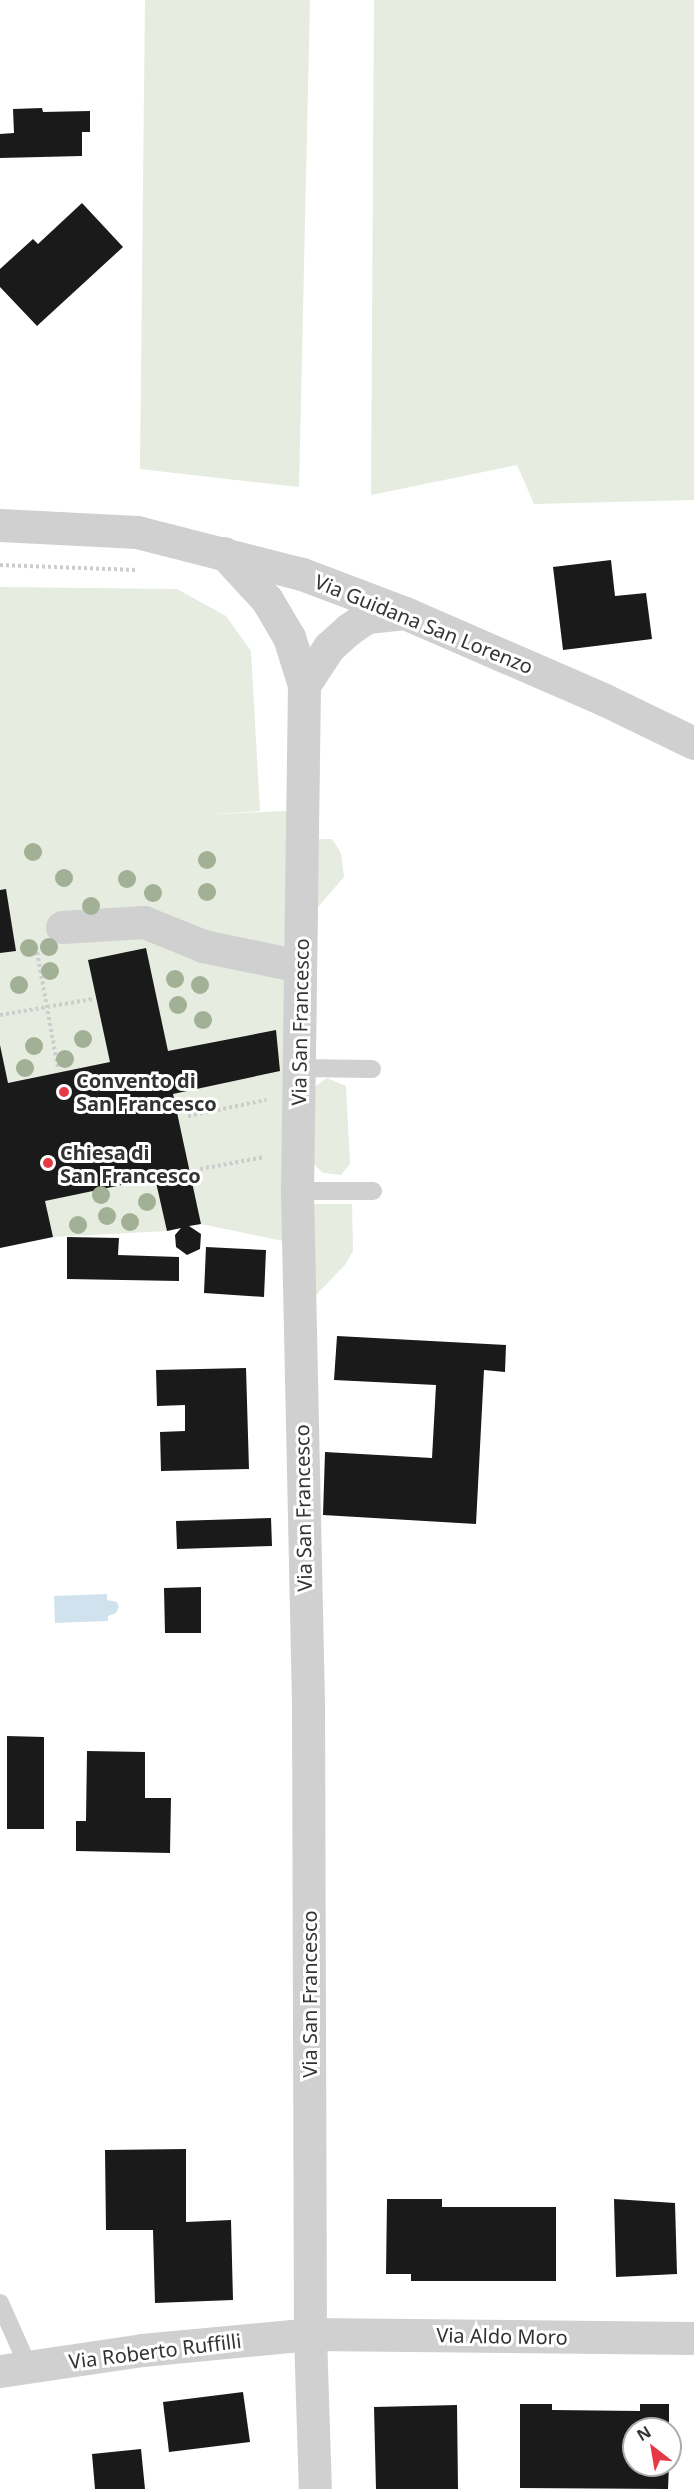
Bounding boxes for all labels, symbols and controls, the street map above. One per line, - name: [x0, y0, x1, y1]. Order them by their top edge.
- street label: Via Guidana San Lorenzo: [311, 569, 537, 679]
- street label: Via San Francesco: [287, 938, 313, 1106]
- place label: Convento di San Francesco: [76, 1068, 217, 1115]
- marker: Convento di San Francesco: [57, 1085, 71, 1099]
- place label: Chiesa di San Francesco: [60, 1140, 201, 1187]
- marker: Chiesa di San Francesco: [41, 1156, 55, 1170]
- street label: Via San Francesco: [290, 1424, 316, 1592]
- street label: Via San Francesco: [297, 1910, 321, 2078]
- street label: Via Aldo Moro: [436, 2323, 568, 2349]
- street label: Via Roberto Ruffilli: [67, 2329, 243, 2373]
- north arrow: [622, 2417, 682, 2477]
- text: N: [633, 2421, 655, 2446]

